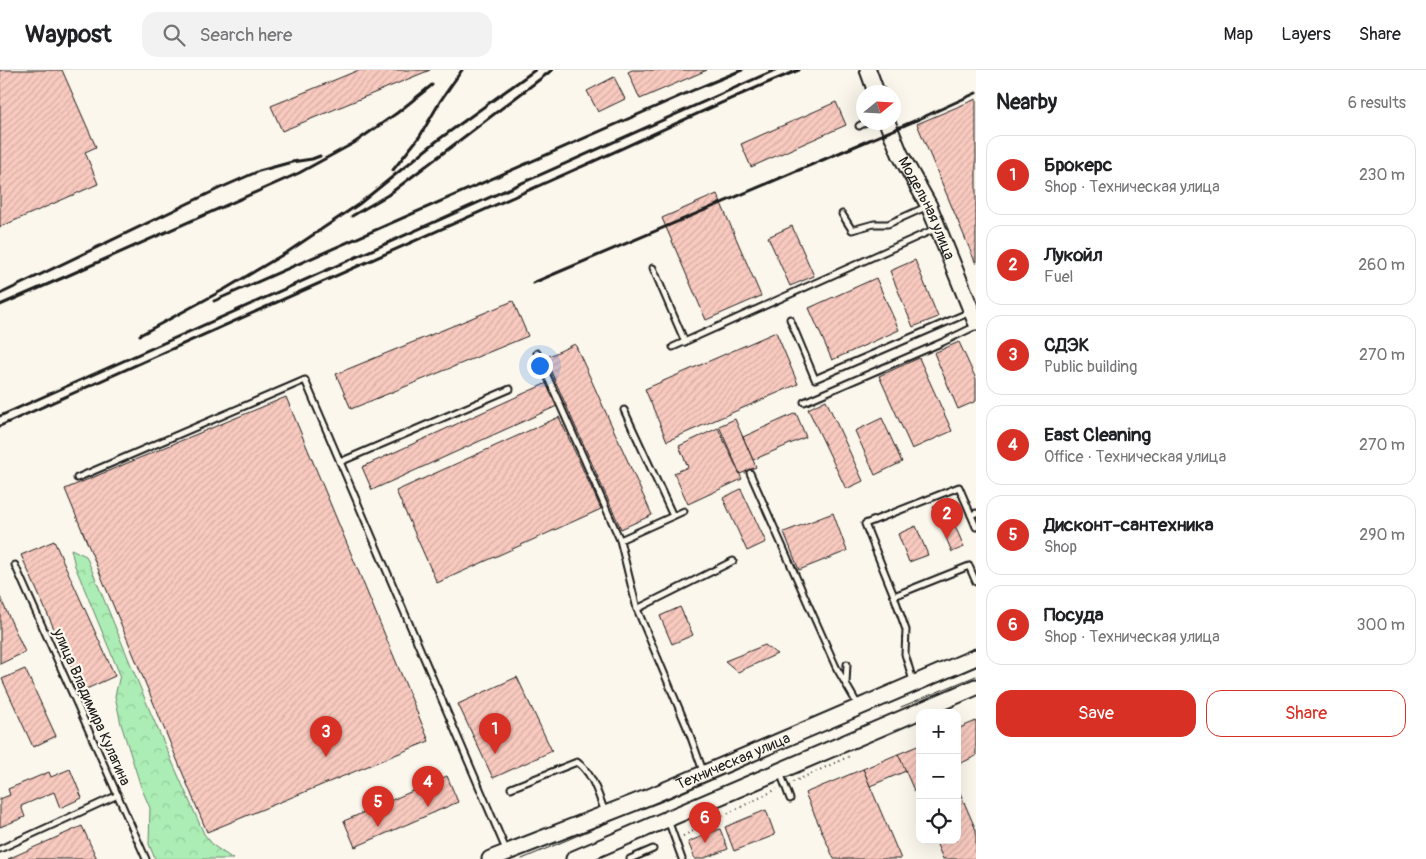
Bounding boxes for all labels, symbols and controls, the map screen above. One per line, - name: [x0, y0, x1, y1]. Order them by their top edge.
- search box: [142, 12, 492, 57]
- text: Waypost: [25, 20, 112, 49]
- icon: search: [160, 21, 188, 49]
- text: Search here: [200, 23, 292, 47]
- text: Map: [1224, 23, 1253, 46]
- text: Layers: [1281, 23, 1331, 46]
- text: Share: [1359, 23, 1401, 46]
- north arrow: [856, 85, 901, 130]
- text: Nearby: [996, 89, 1057, 116]
- text: 6 results: [1348, 93, 1406, 113]
- street label: Модельная улица: [893, 153, 959, 263]
- text: Брокерс: [1044, 153, 1112, 177]
- text: 1: [1010, 165, 1016, 185]
- text: 230 m: [1359, 165, 1405, 185]
- text: Shop · Техническая улица: [1044, 177, 1220, 197]
- text: Лукойл: [1044, 243, 1103, 267]
- text: 2: [1009, 255, 1017, 275]
- text: 260 m: [1358, 255, 1405, 275]
- text: Fuel: [1044, 267, 1073, 287]
- text: СДЭК: [1044, 333, 1089, 357]
- text: 3: [1009, 345, 1017, 365]
- text: 270 m: [1359, 345, 1405, 365]
- your location: [527, 353, 553, 379]
- text: Public building: [1044, 357, 1137, 377]
- text: East Cleaning: [1044, 423, 1151, 447]
- text: 4: [1008, 435, 1018, 455]
- text: 270 m: [1359, 435, 1405, 455]
- text: Office · Техническая улица: [1044, 447, 1226, 467]
- pin: 2: [931, 498, 963, 539]
- text: Дисконт-сантехника: [1044, 513, 1214, 537]
- text: 5: [1009, 525, 1017, 545]
- text: 290 m: [1359, 525, 1405, 545]
- text: Shop: [1044, 537, 1077, 557]
- text: Посуда: [1044, 603, 1104, 627]
- text: 6: [1008, 615, 1018, 635]
- text: 300 m: [1357, 615, 1405, 635]
- street label: улица Владимира Кулагина: [48, 625, 135, 789]
- text: Shop · Техническая улица: [1044, 627, 1220, 647]
- button: Save: [996, 690, 1196, 737]
- button: Share: [1206, 690, 1406, 737]
- map controls: [916, 709, 961, 844]
- button: +: [916, 709, 961, 754]
- pin: 1: [479, 713, 511, 754]
- pin: 3: [310, 716, 342, 757]
- street label: Техническая улица: [673, 729, 793, 794]
- button: −: [916, 754, 961, 799]
- pin: 4: [412, 766, 444, 807]
- pin: 5: [362, 786, 394, 827]
- button: locate: [916, 799, 961, 844]
- pin: 6: [689, 802, 721, 843]

